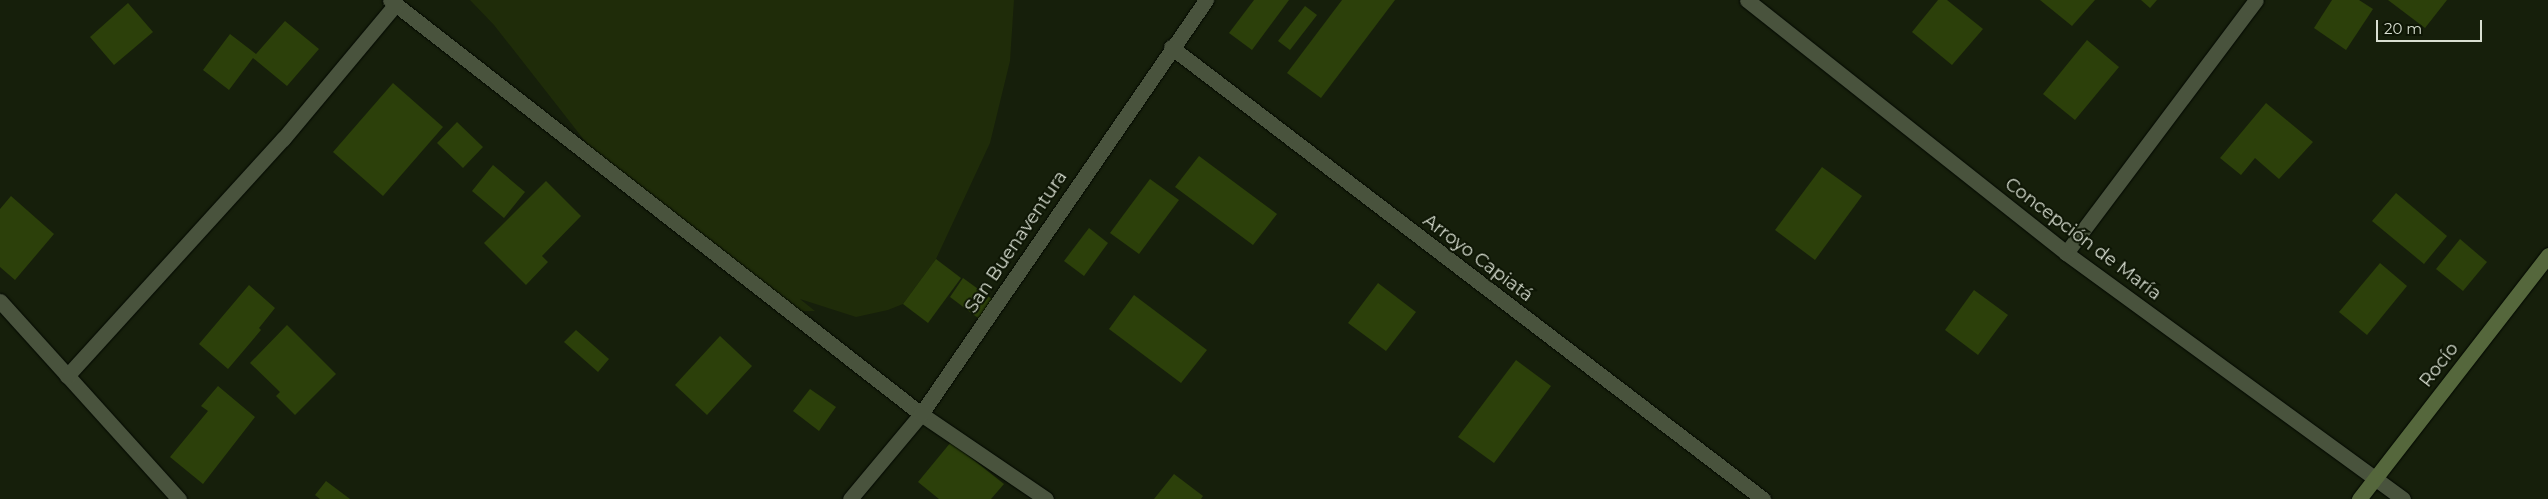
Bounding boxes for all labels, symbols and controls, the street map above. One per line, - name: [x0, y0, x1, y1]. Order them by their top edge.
- scale bar: [2378, 10, 2484, 42]
- text: 20 m: [2384, 19, 2422, 38]
- street label: San Buenaventura: [960, 167, 1072, 317]
- street label: Concepción de María: [2001, 173, 2165, 305]
- street label: Arroyo Capiatá: [1419, 210, 1537, 306]
- street label: Rocío: [2415, 338, 2463, 392]

